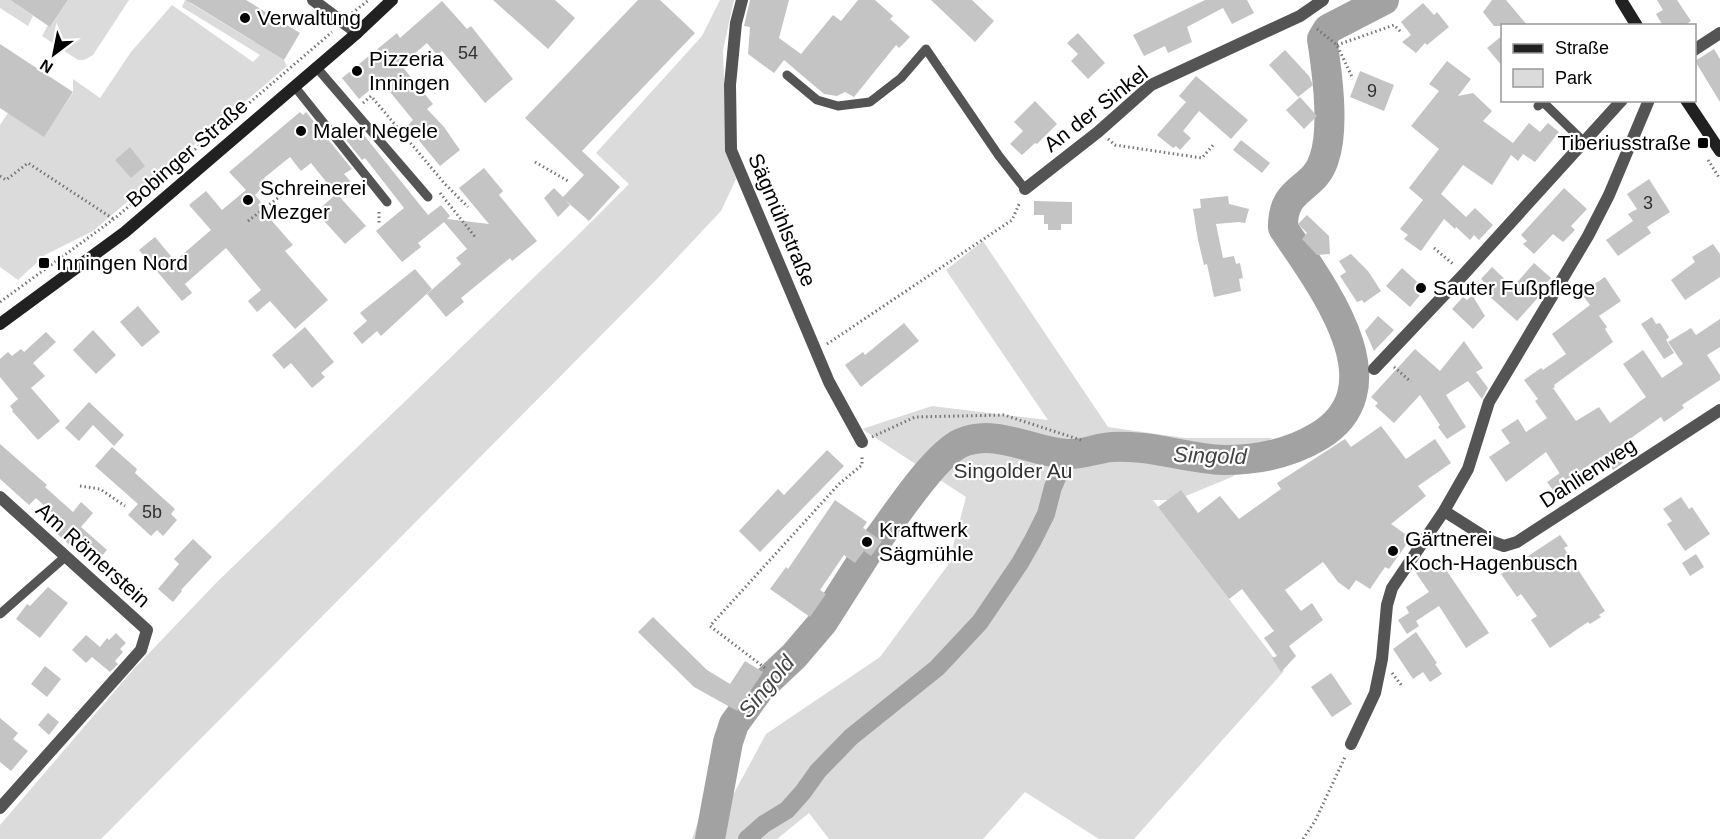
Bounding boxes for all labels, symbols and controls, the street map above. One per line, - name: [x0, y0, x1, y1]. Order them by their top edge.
- place label: Verwaltung: [257, 6, 361, 29]
- marker: Verwaltung: [238, 11, 252, 25]
- north arrow: [24, 24, 84, 84]
- legend: [1501, 24, 1696, 102]
- text: Straße: [1555, 38, 1609, 58]
- house number: 54: [458, 43, 478, 63]
- place label: Pizzeria Inningen: [369, 47, 450, 94]
- text: N: [37, 56, 56, 77]
- street label: An der Sinkel: [1039, 61, 1152, 156]
- marker: Pizzeria Inningen: [350, 64, 364, 78]
- text: Park: [1555, 68, 1593, 88]
- house number: 9: [1367, 81, 1377, 101]
- street label: Bobinger Straße: [121, 94, 252, 211]
- place label: Maler Negele: [313, 119, 438, 142]
- marker: Maler Negele: [294, 124, 308, 138]
- place label: Tiberiusstraße: [1558, 131, 1691, 154]
- marker: Tiberiusstraße: [1696, 136, 1710, 150]
- street label: Sägmühlstraße: [744, 150, 821, 290]
- place label: Schreinerei Mezger: [260, 176, 366, 223]
- marker: Schreinerei Mezger: [241, 193, 255, 207]
- house number: 3: [1643, 193, 1653, 213]
- place label: Inningen Nord: [56, 251, 188, 274]
- marker: Inningen Nord: [37, 256, 51, 270]
- place label: Sauter Fußpflege: [1433, 276, 1595, 299]
- marker: Sauter Fußpflege: [1414, 281, 1428, 295]
- street label: Dahlienweg: [1535, 433, 1640, 512]
- water label: Singold: [1173, 442, 1248, 469]
- park label: Singolder Au: [953, 459, 1073, 482]
- street label: Am Römerstein: [32, 498, 155, 612]
- house number: 5b: [142, 502, 162, 522]
- place label: Kraftwerk Sägmühle: [879, 518, 974, 565]
- place label: Gärtnerei Koch-Hagenbusch: [1405, 527, 1578, 574]
- marker: Kraftwerk Sägmühle: [860, 535, 874, 549]
- marker: Gärtnerei Koch-Hagenbusch: [1386, 544, 1400, 558]
- water label: Singold: [733, 650, 800, 722]

